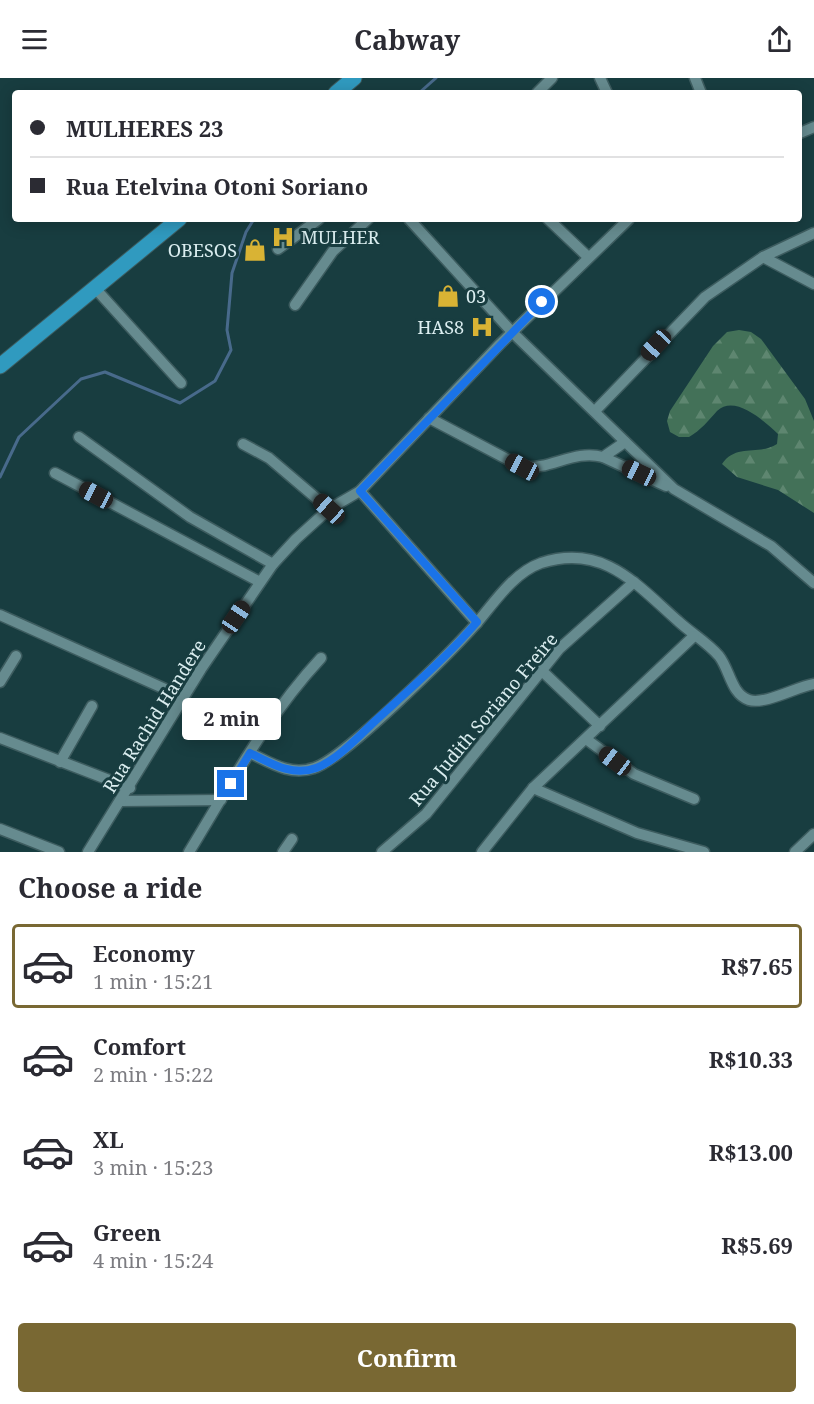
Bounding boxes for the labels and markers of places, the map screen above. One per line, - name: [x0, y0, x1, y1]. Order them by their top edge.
- hospital icon: MULHER: [270, 224, 296, 250]
- place label: MULHER: [301, 225, 379, 249]
- shop icon: OBESOS: [242, 237, 268, 263]
- place label: OBESOS: [168, 238, 237, 262]
- shop icon: 03: [435, 283, 461, 309]
- place label: 03: [466, 284, 486, 308]
- hospital icon: HAS8: [469, 314, 495, 340]
- place label: HAS8: [417, 315, 464, 339]

